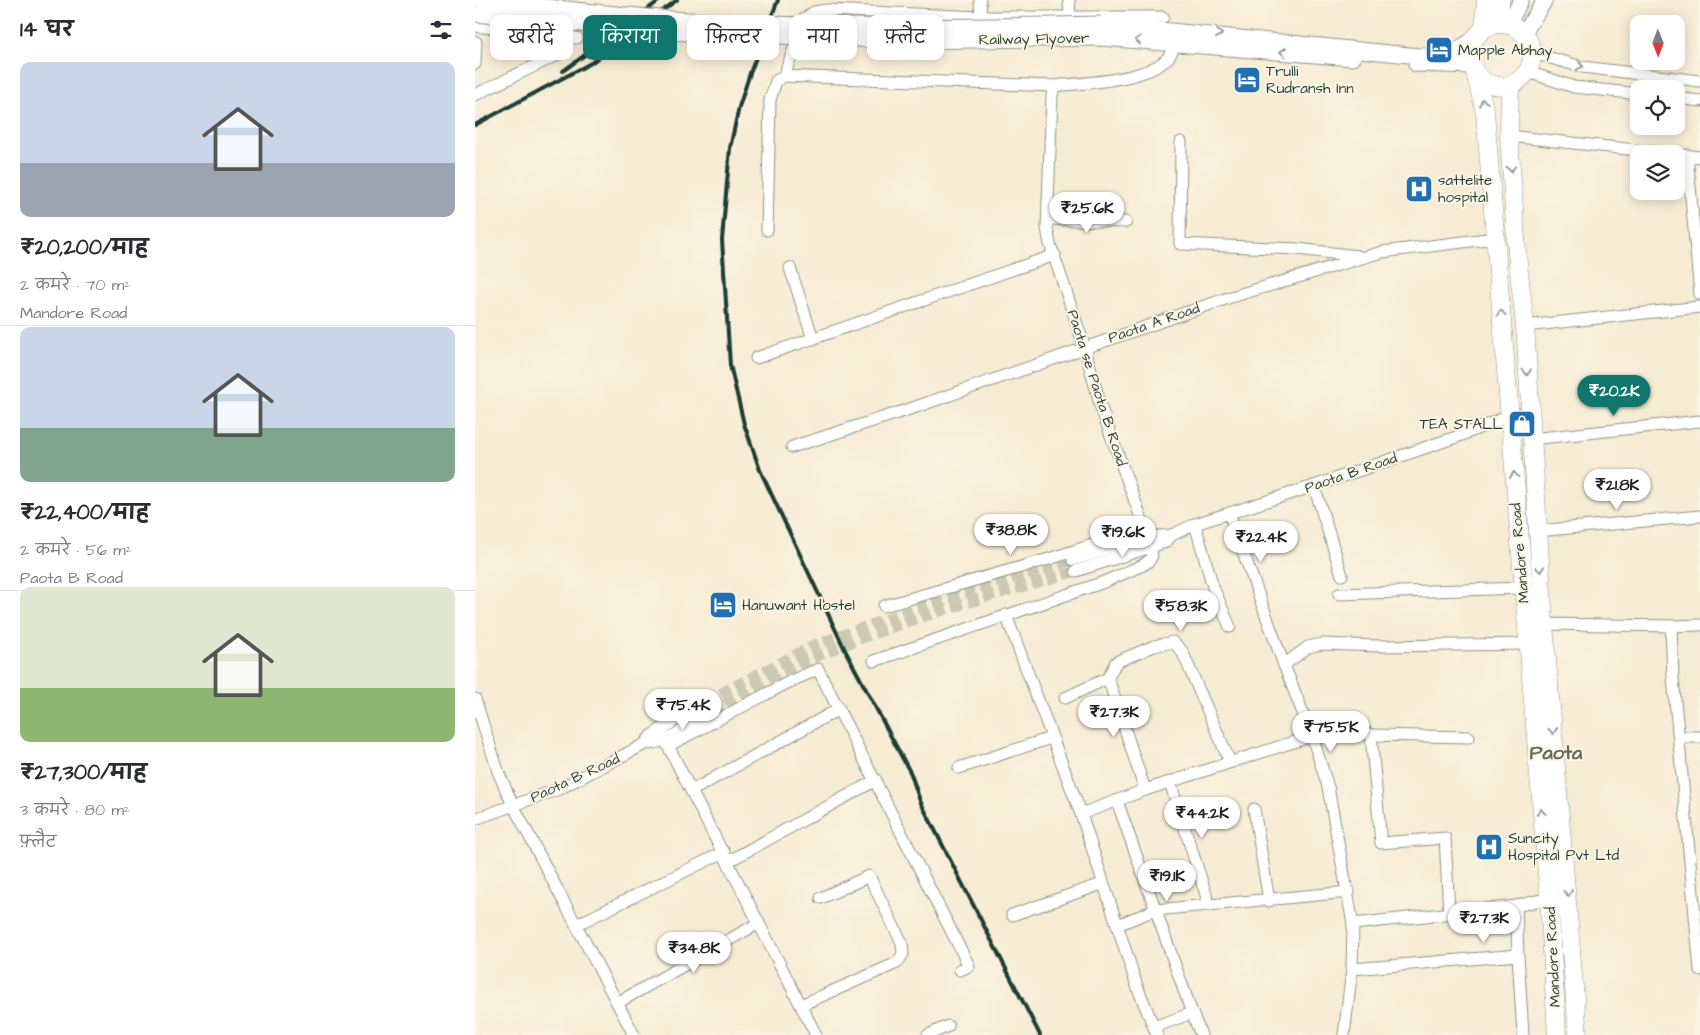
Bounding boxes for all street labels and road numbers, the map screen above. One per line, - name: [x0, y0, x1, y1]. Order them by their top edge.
- street label: Railway Flyover: [979, 28, 1089, 51]
- street label: Paota A Road: [1105, 297, 1203, 348]
- street label: Paota se Paota B Road: [1062, 307, 1132, 469]
- street label: Paota B Road: [1302, 447, 1400, 499]
- street label: Mandore Road: [1505, 502, 1535, 604]
- street label: Paota B Road: [527, 748, 623, 808]
- street label: Mandore Road: [1540, 906, 1566, 1008]

